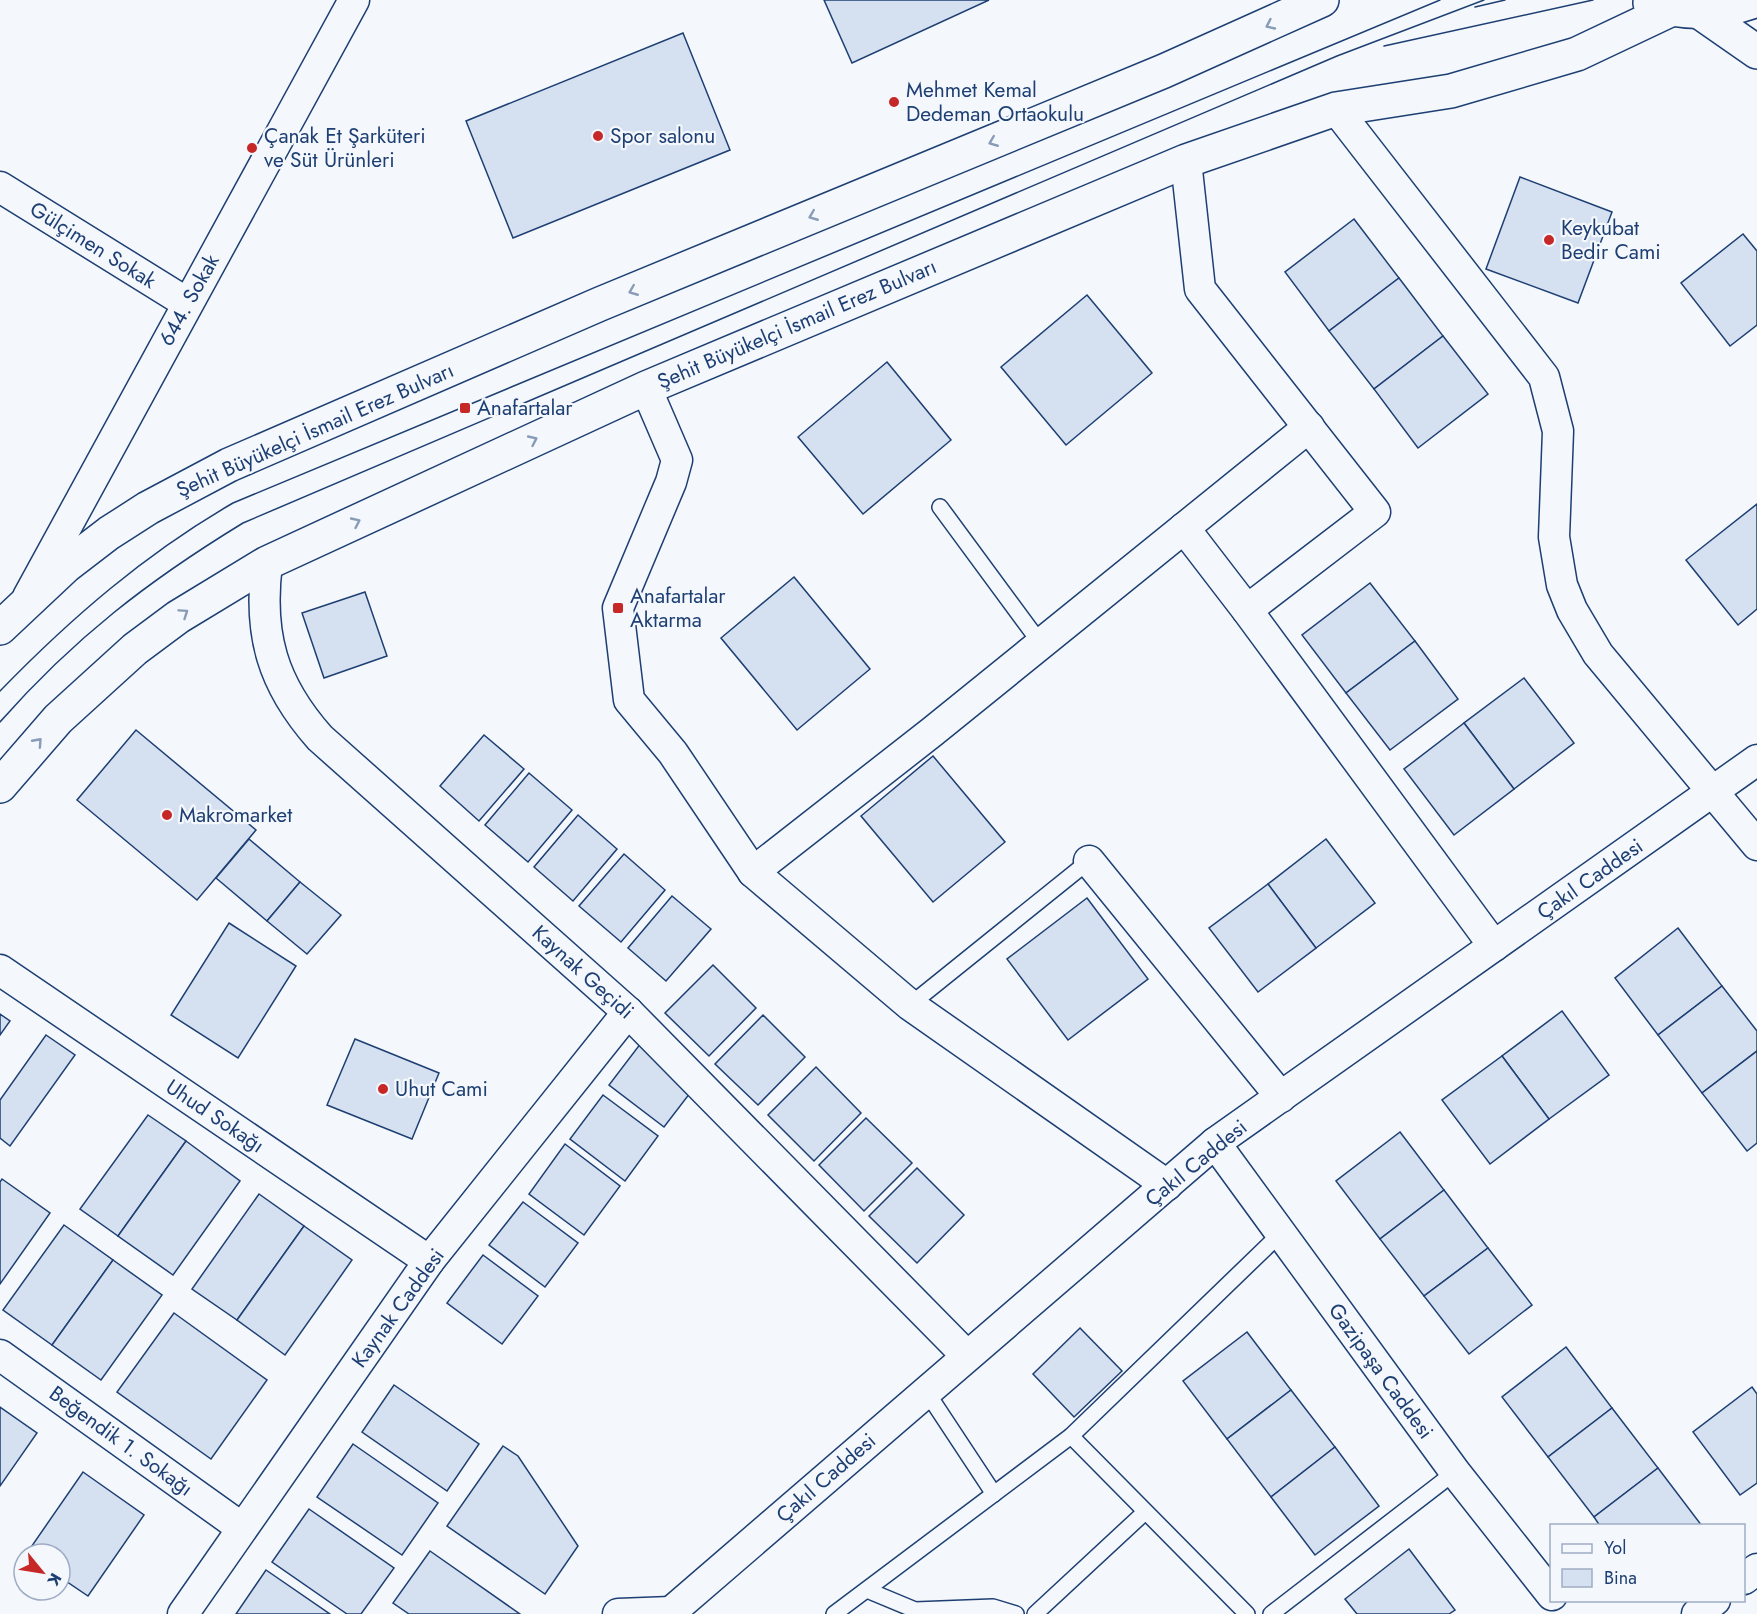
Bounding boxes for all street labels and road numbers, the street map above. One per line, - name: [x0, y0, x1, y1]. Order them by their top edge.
- street label: Gülçimen Sokak: [24, 194, 163, 296]
- street label: 644. Sokak: [151, 248, 227, 351]
- street label: Şehit Büyükelçi İsmail Erez Bulvarı: [653, 251, 941, 397]
- street label: Şehit Büyükelçi İsmail Erez Bulvarı: [172, 355, 458, 505]
- street label: Çakıl Caddesi: [1531, 831, 1649, 927]
- street label: Kaynak Geçidi: [525, 918, 641, 1026]
- street label: Uhud Sokağı: [160, 1072, 270, 1160]
- street label: Çakıl Caddesi: [1139, 1112, 1253, 1214]
- street label: Kaynak Caddesi: [344, 1242, 452, 1374]
- street label: Gazipaşa Caddesi: [1321, 1297, 1441, 1445]
- street label: Beğendik 1. Sokağı: [43, 1379, 199, 1503]
- street label: Çakıl Caddesi: [770, 1426, 882, 1530]

